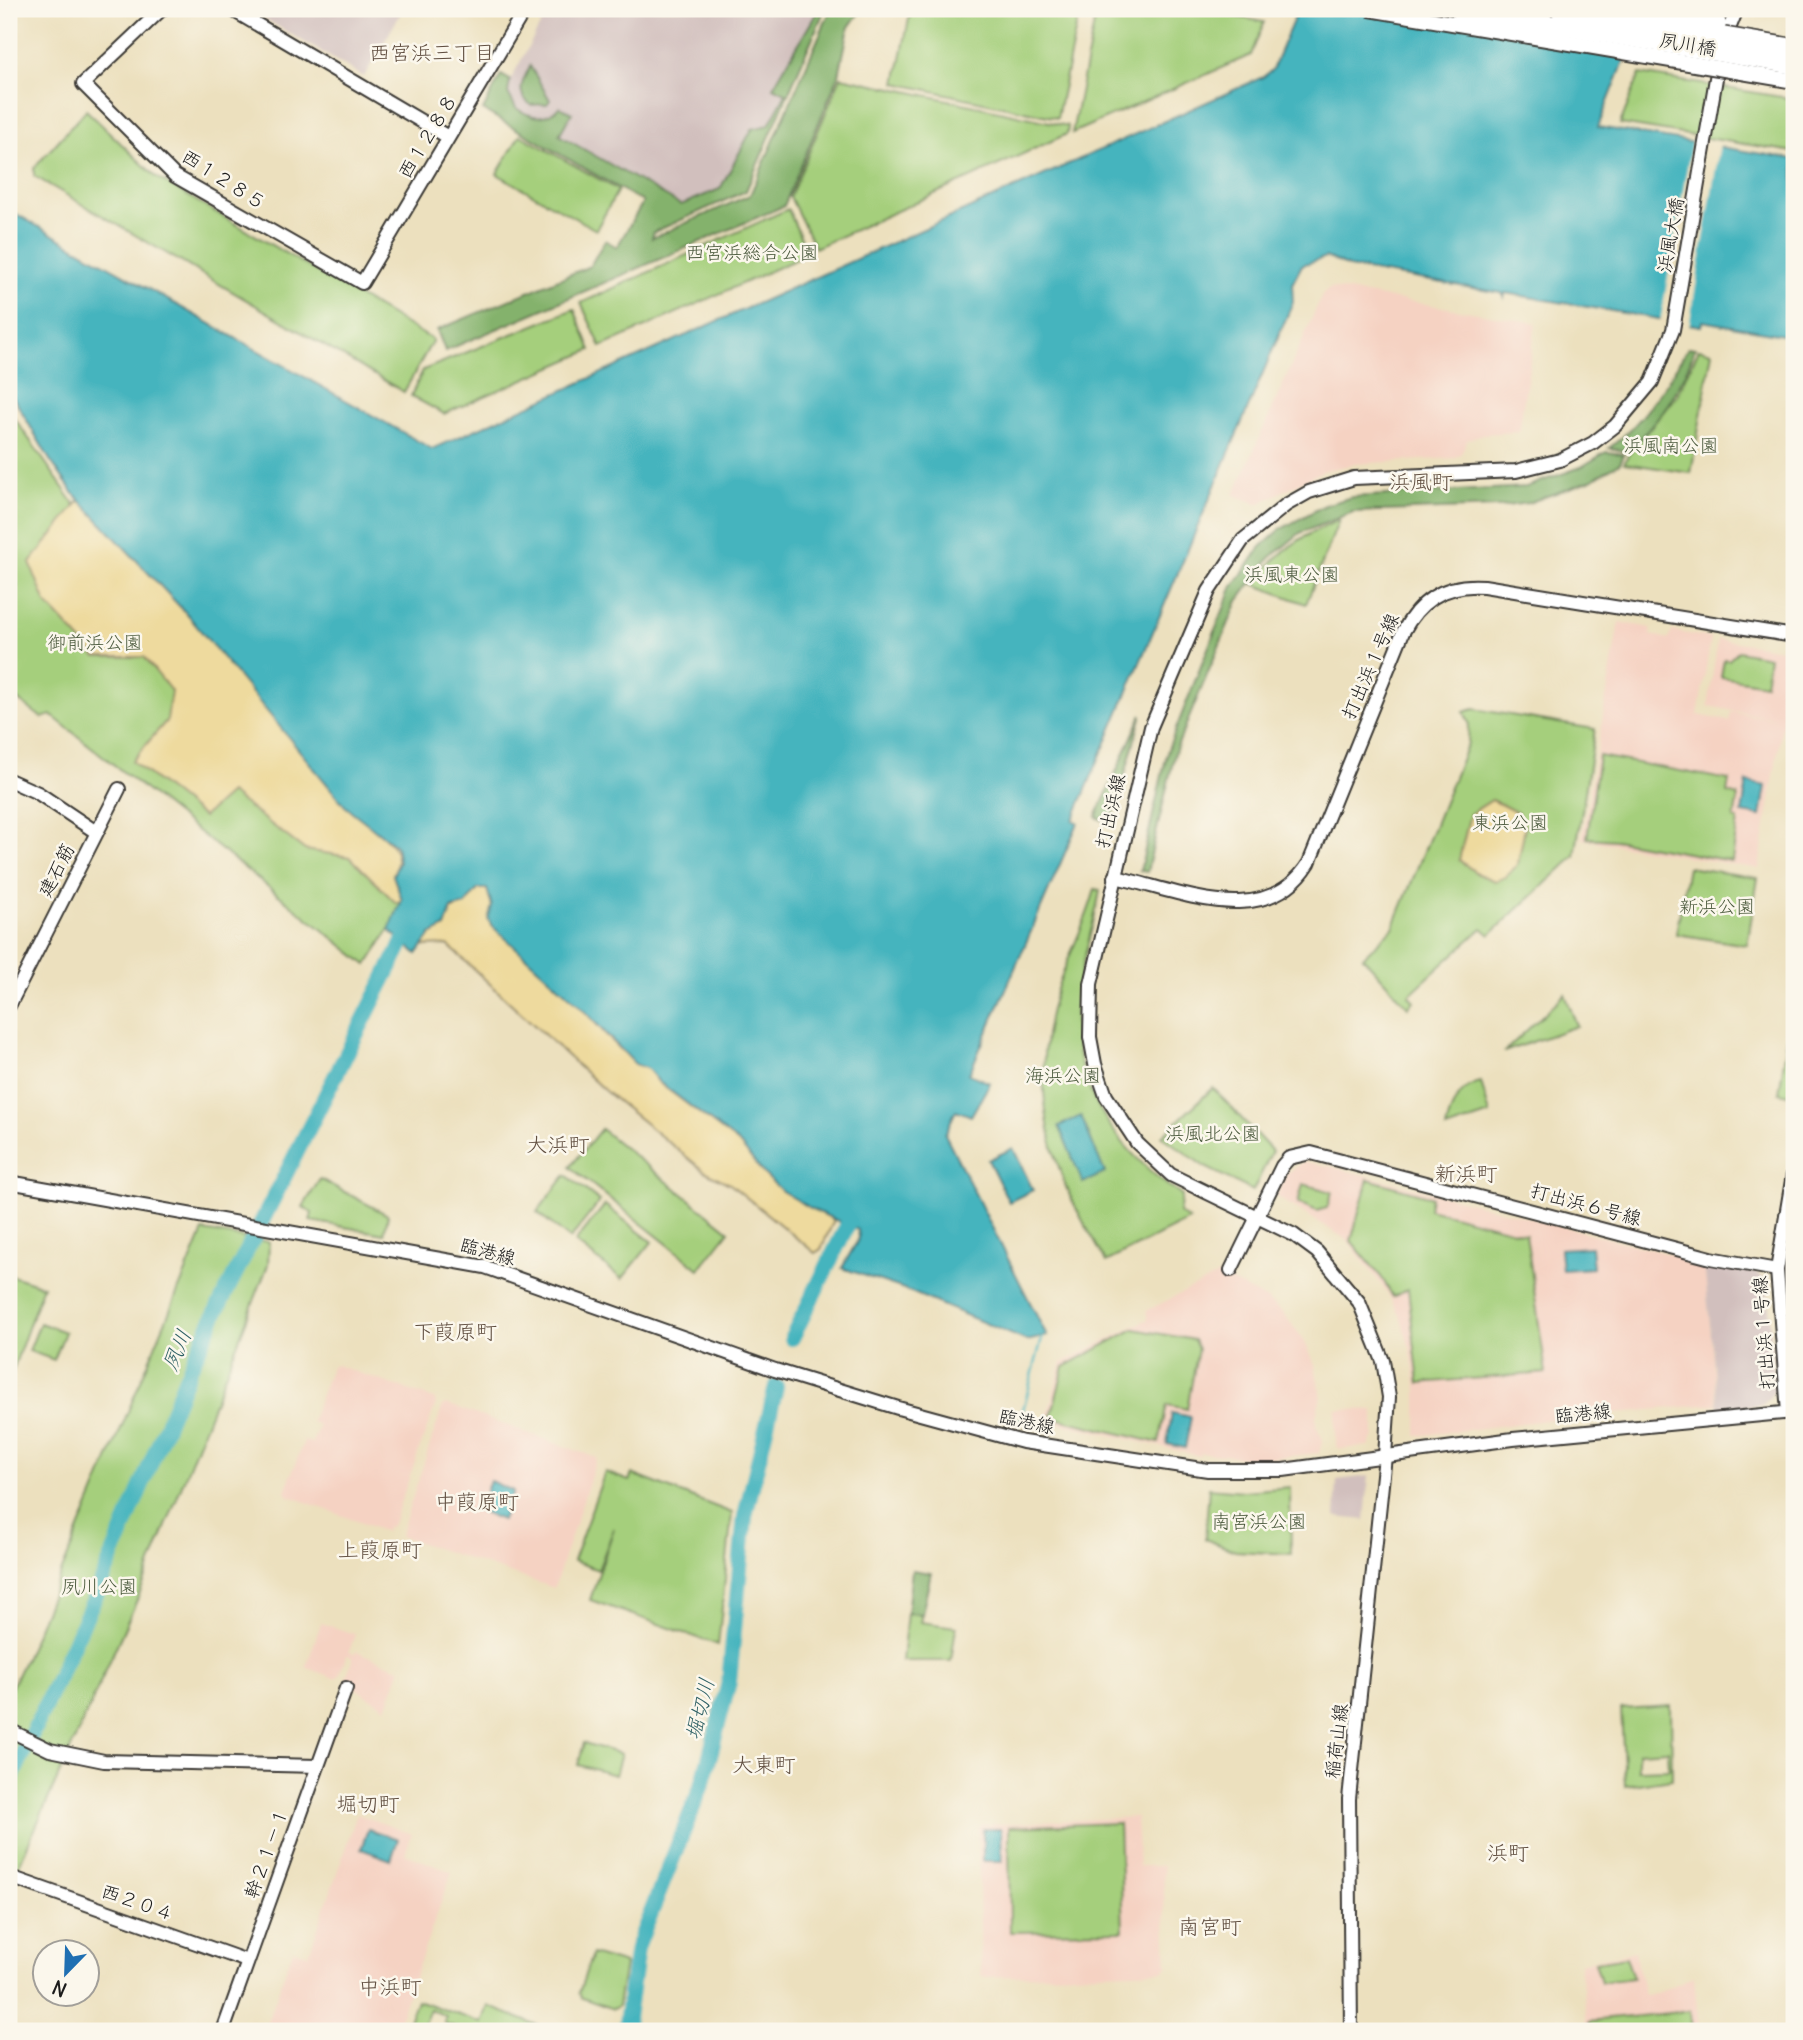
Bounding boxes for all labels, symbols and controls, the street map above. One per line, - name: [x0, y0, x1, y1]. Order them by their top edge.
- street label: 夙川橋: [1658, 27, 1718, 61]
- district label: 西宮浜三丁目: [369, 39, 495, 66]
- street label: 西１２８８: [392, 89, 462, 183]
- street label: 西１２８５: [177, 144, 271, 214]
- street label: 浜風大橋: [1652, 195, 1688, 275]
- park label: 西宮浜総合公園: [685, 240, 819, 264]
- park label: 浜風南公園: [1623, 433, 1719, 457]
- district label: 浜風町: [1390, 468, 1453, 495]
- park label: 浜風東公園: [1244, 562, 1340, 586]
- street label: 打出浜１号線: [1336, 609, 1404, 723]
- park label: 御前浜公園: [47, 630, 143, 654]
- street label: 打出浜線: [1090, 771, 1130, 851]
- park label: 東浜公園: [1472, 810, 1548, 834]
- street label: 建石筋: [32, 839, 80, 901]
- park label: 新浜公園: [1679, 894, 1755, 918]
- park label: 海浜公園: [1025, 1063, 1101, 1087]
- park label: 浜風北公園: [1165, 1121, 1261, 1145]
- district label: 大浜町: [527, 1131, 590, 1158]
- district label: 新浜町: [1435, 1160, 1498, 1187]
- street label: 打出浜６号線: [1528, 1178, 1644, 1230]
- street label: 臨港線: [457, 1232, 519, 1270]
- street label: 打出浜１号線: [1747, 1275, 1779, 1391]
- district label: 下葭原町: [413, 1318, 497, 1345]
- water label: 夙川: [156, 1325, 197, 1374]
- street label: 臨港線: [1553, 1398, 1613, 1428]
- street label: 臨港線: [997, 1403, 1057, 1439]
- district label: 中葭原町: [435, 1488, 519, 1515]
- park label: 南宮浜公園: [1211, 1509, 1307, 1533]
- district label: 上葭原町: [338, 1536, 422, 1563]
- park label: 夙川公園: [61, 1574, 137, 1598]
- water label: 堀切川: [679, 1675, 720, 1743]
- street label: 稲荷山線: [1319, 1702, 1353, 1780]
- district label: 大東町: [733, 1751, 796, 1778]
- district label: 堀切町: [337, 1790, 400, 1817]
- street label: 幹２１－１: [238, 1804, 294, 1902]
- district label: 浜町: [1487, 1839, 1529, 1866]
- street label: 西２０４: [98, 1878, 178, 1926]
- district label: 南宮町: [1179, 1913, 1242, 1940]
- north arrow: [32, 1938, 102, 2008]
- district label: 中浜町: [359, 1973, 422, 2000]
- text: N: [49, 1975, 70, 2002]

